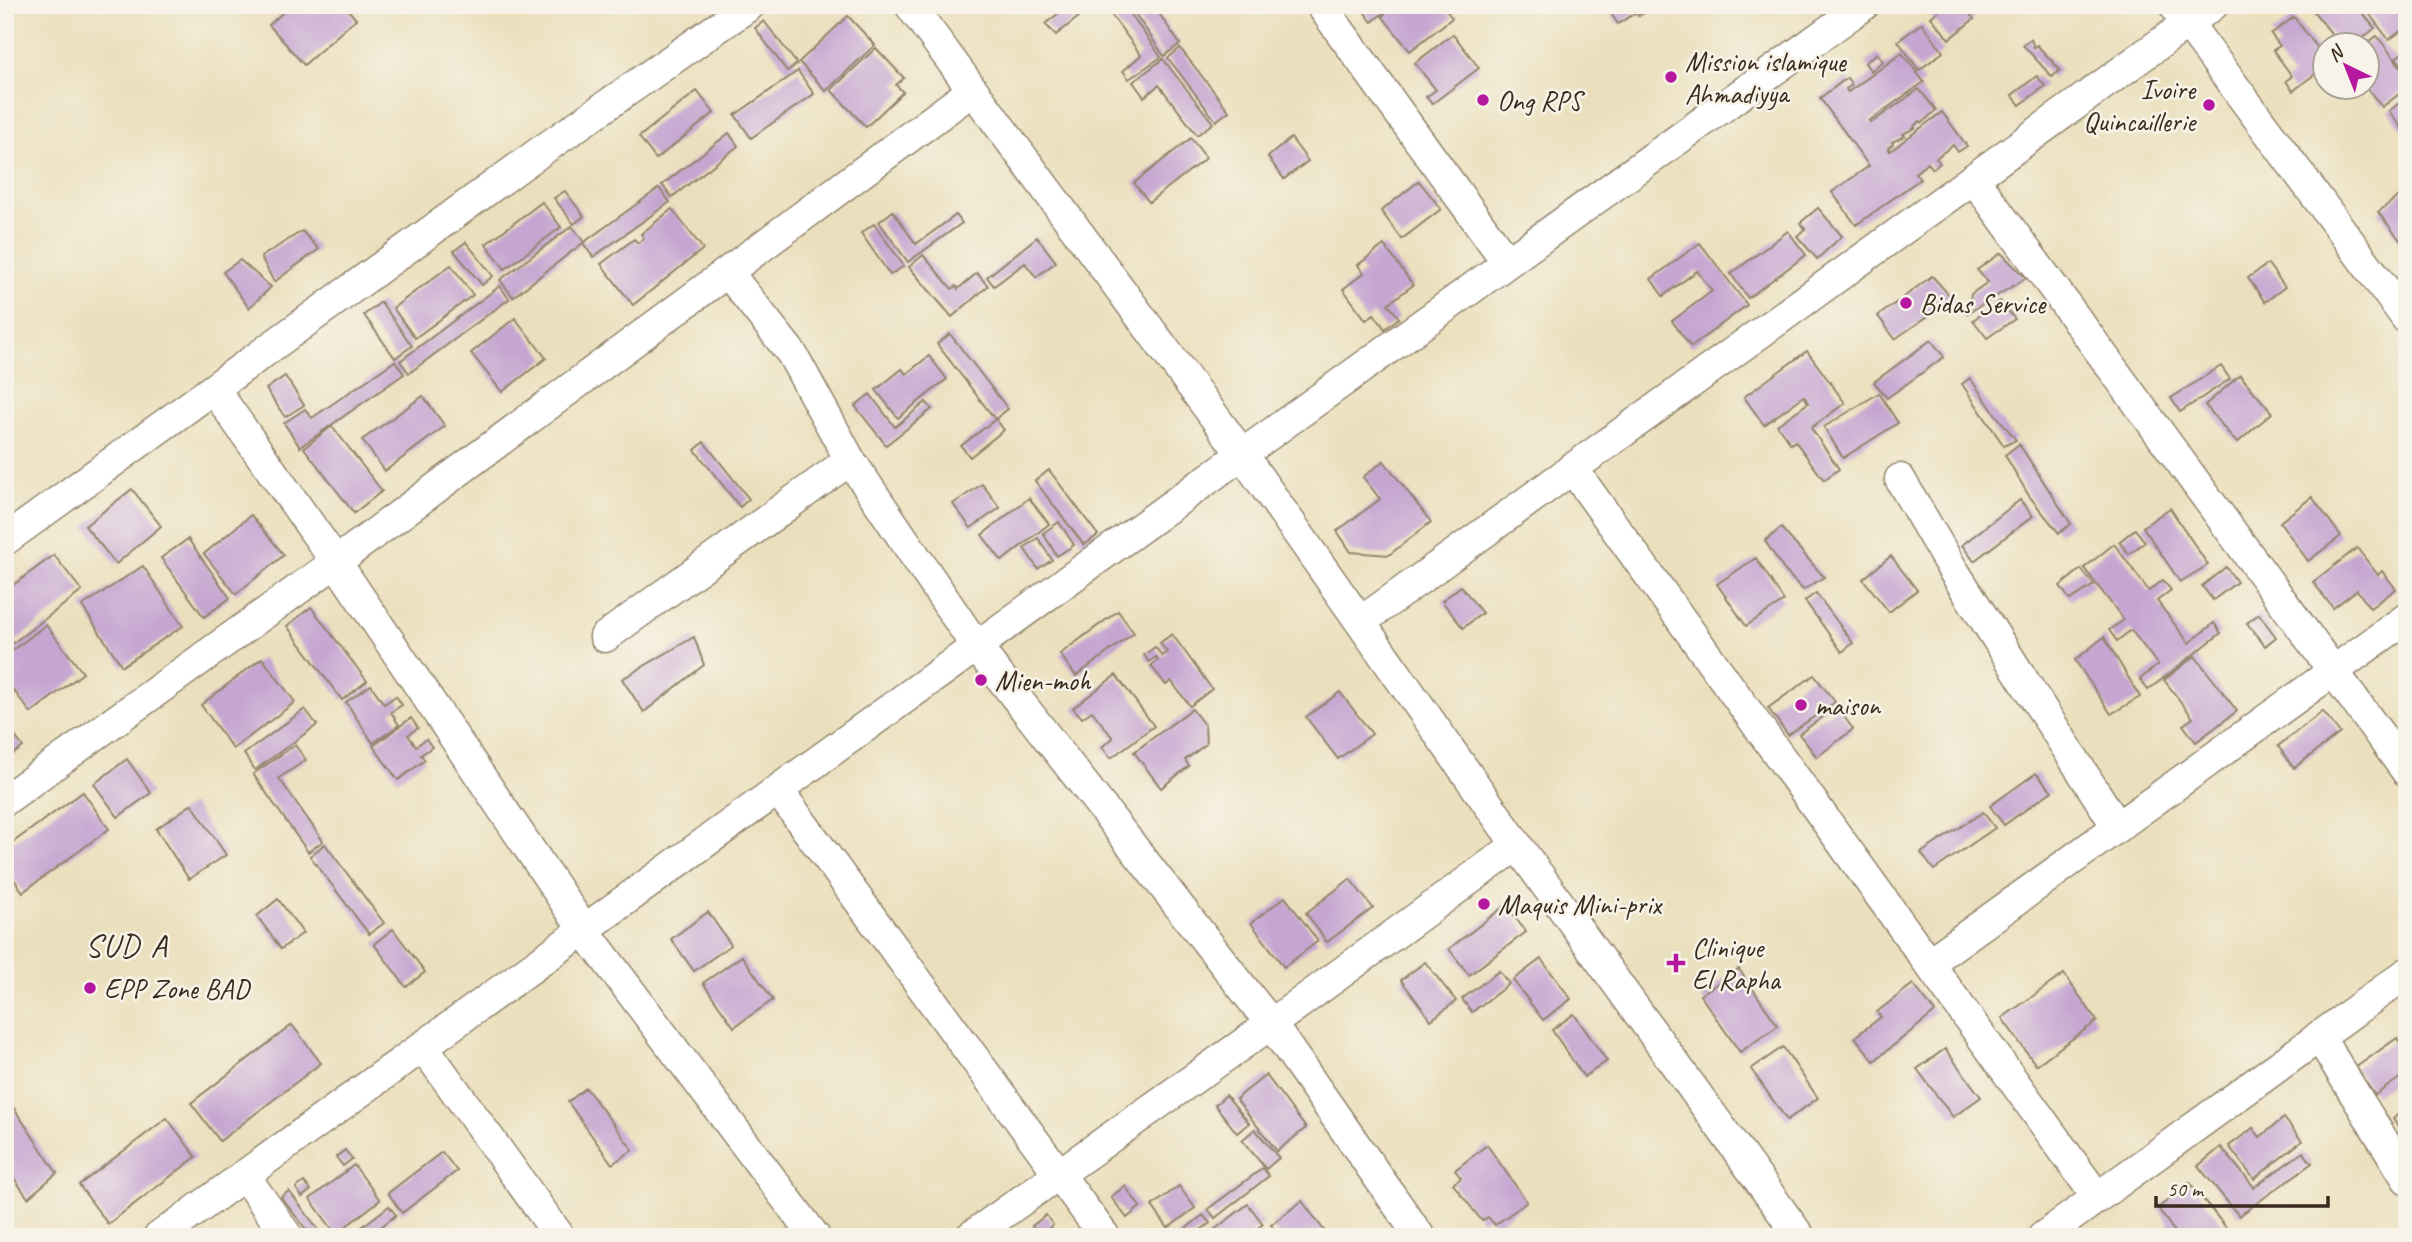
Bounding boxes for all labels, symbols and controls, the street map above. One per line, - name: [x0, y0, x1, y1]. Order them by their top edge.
- north arrow: [2310, 32, 2380, 102]
- text: N: [2323, 39, 2350, 67]
- place label: Mission islamique Ahmadiyya: [1685, 44, 1848, 111]
- marker: Mission islamique Ahmadiyya: [1663, 69, 1679, 85]
- place label: Ivoire Quincaillerie: [2083, 72, 2197, 139]
- place label: Ong RPS: [1497, 83, 1586, 118]
- marker: Ong RPS: [1475, 92, 1491, 108]
- marker: Ivoire Quincaillerie: [2201, 97, 2217, 113]
- place label: Bidas Service: [1920, 286, 2047, 321]
- marker: Bidas Service: [1898, 295, 1914, 311]
- place label: Mien-moh: [995, 663, 1092, 698]
- marker: Mien-moh: [973, 672, 989, 688]
- place label: maison: [1815, 688, 1882, 723]
- marker: maison: [1793, 697, 1809, 713]
- place label: Maquis Mini-prix: [1498, 887, 1663, 922]
- marker: Maquis Mini-prix: [1476, 896, 1492, 912]
- district label: SUD A: [85, 925, 169, 966]
- place label: Clinique El Rapha: [1692, 930, 1782, 997]
- marker: Clinique El Rapha: [1666, 953, 1686, 973]
- place label: EPP Zone BAD: [104, 971, 251, 1006]
- marker: EPP Zone BAD: [82, 980, 98, 996]
- scale bar: [2156, 1165, 2328, 1209]
- text: 50 m: [2167, 1176, 2205, 1202]

